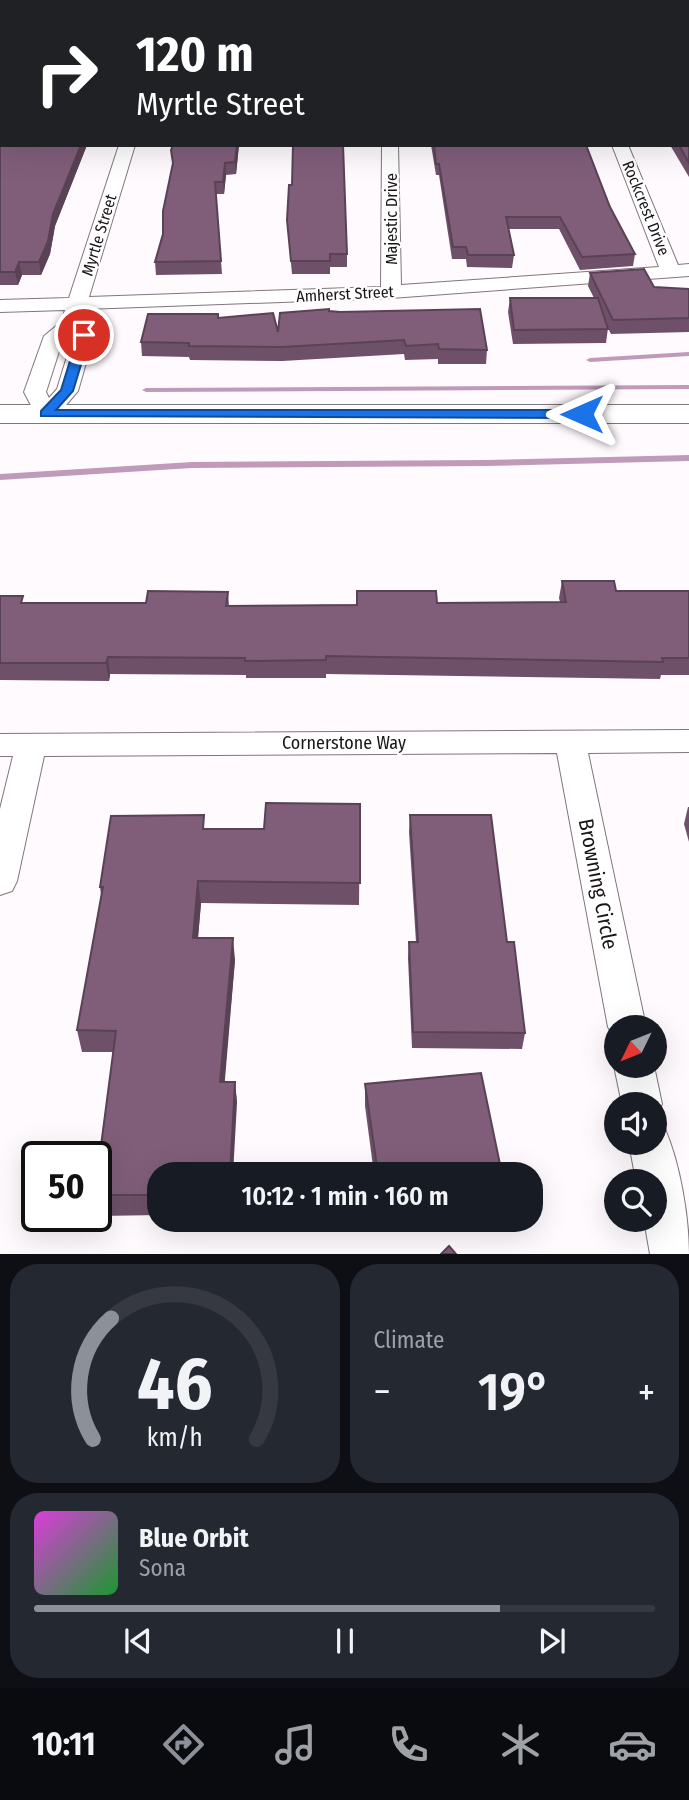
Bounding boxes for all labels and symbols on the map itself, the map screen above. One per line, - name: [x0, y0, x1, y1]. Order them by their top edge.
- street label: Rockcrest Drive: [618, 158, 674, 258]
- street label: Majestic Drive: [382, 173, 401, 265]
- street label: Myrtle Street: [78, 191, 121, 278]
- street label: Amherst Street: [296, 282, 395, 306]
- pin: [54, 305, 114, 365]
- position arrow: [545, 377, 619, 451]
- street label: Cornerstone Way: [282, 732, 406, 754]
- street label: Browning Circle: [573, 816, 623, 952]
- north arrow: [604, 1015, 667, 1078]
- speed limit sign: 50: [21, 1141, 112, 1232]

